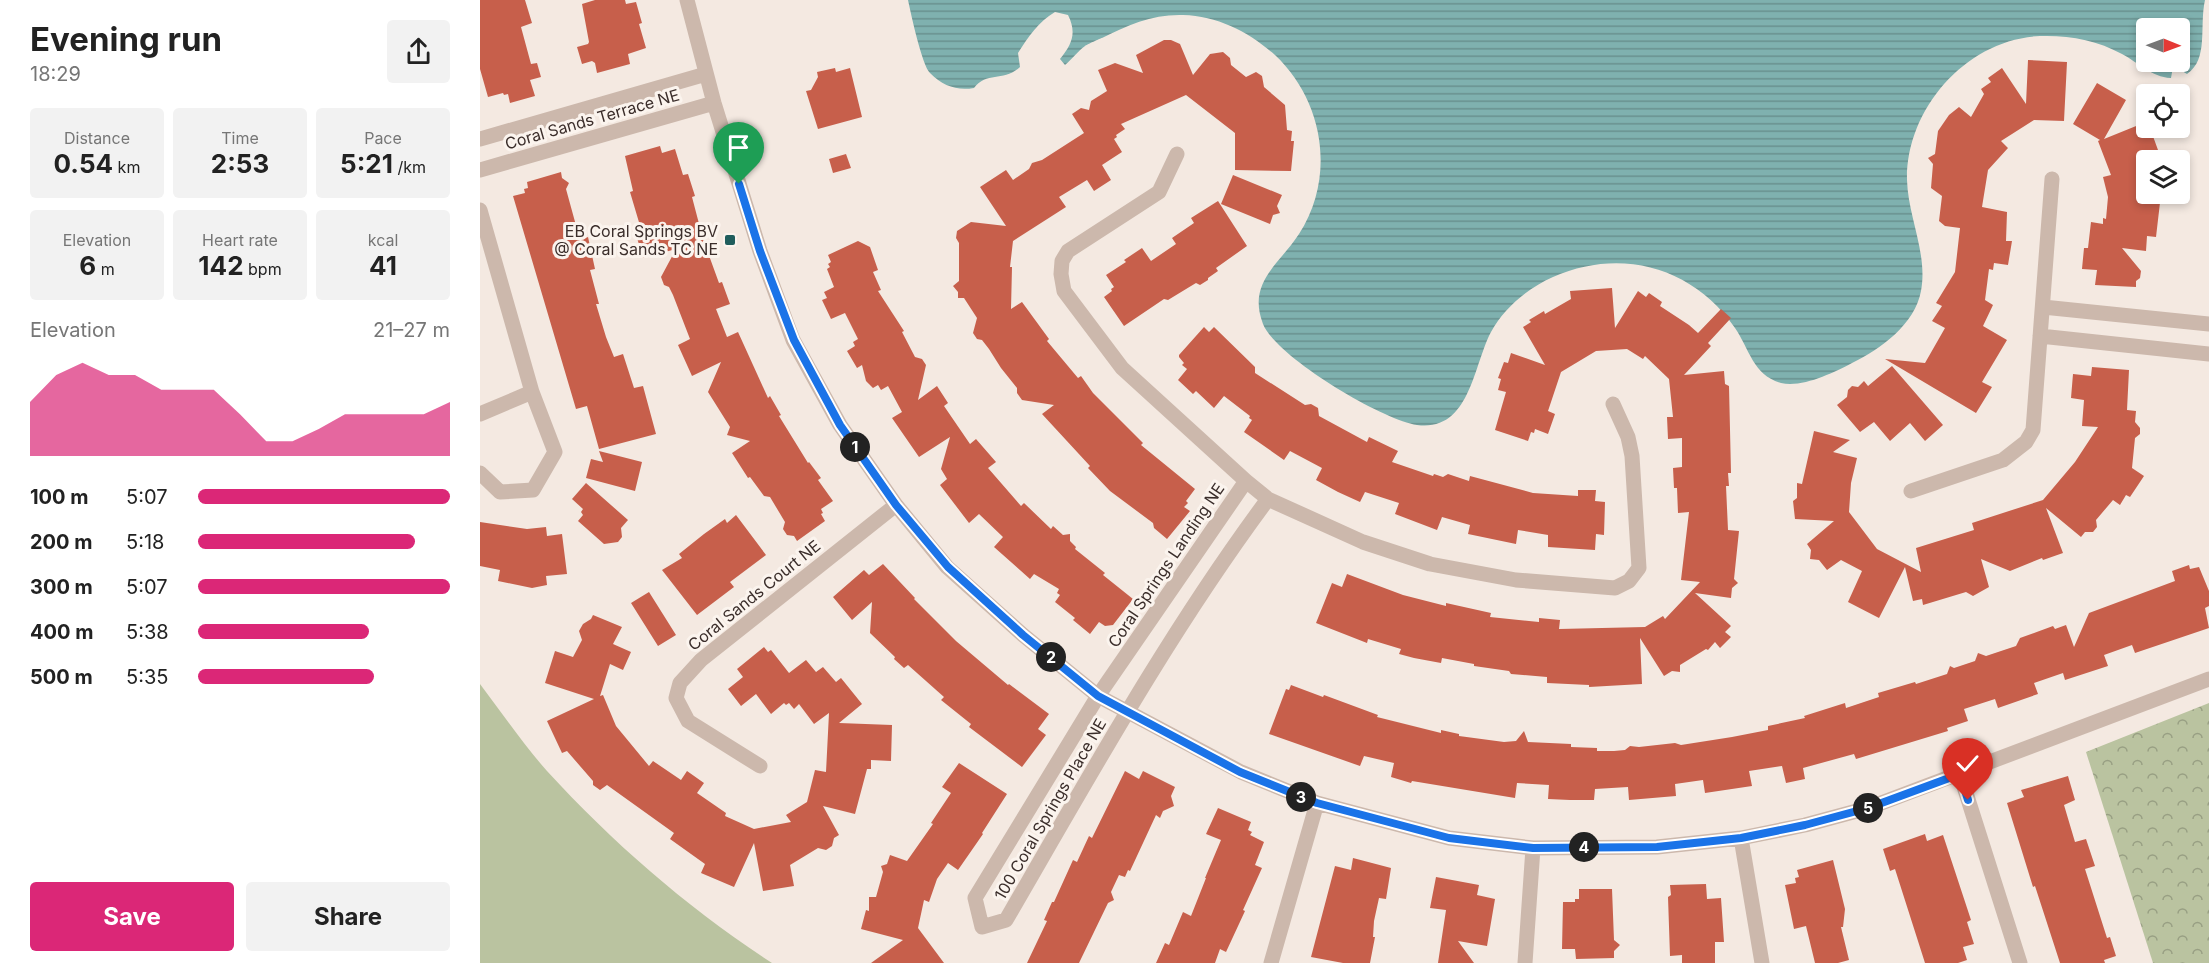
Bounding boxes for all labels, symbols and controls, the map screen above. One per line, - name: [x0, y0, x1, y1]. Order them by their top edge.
- north arrow: [2136, 18, 2190, 72]
- map controls: [2136, 18, 2190, 204]
- text: Evening run: [30, 19, 222, 59]
- button: share: [387, 20, 450, 83]
- text: 18:29: [30, 62, 81, 86]
- button: locate: [2136, 84, 2190, 138]
- street label: Coral Sands Terrace NE: [503, 85, 681, 153]
- pin: [713, 122, 764, 184]
- text: Distance: [64, 128, 130, 148]
- text: Time: [221, 128, 259, 148]
- text: Pace: [364, 128, 402, 148]
- icon: arrive: [722, 131, 755, 164]
- text: 0.54: [54, 148, 113, 179]
- text: 2:53: [211, 148, 269, 179]
- text: 5:21: [340, 148, 393, 179]
- button: layers: [2136, 150, 2190, 204]
- text: km: [113, 157, 140, 177]
- text: /km: [393, 157, 426, 177]
- place label: EB Coral Springs BV @ Coral Sands TC NE: [554, 221, 718, 259]
- text: Elevation: [63, 230, 131, 250]
- text: Heart rate: [202, 230, 278, 250]
- text: kcal: [368, 230, 398, 250]
- marker: EB Coral Springs BV @ Coral Sands TC NE: [723, 233, 737, 247]
- text: 6: [79, 250, 96, 281]
- text: 142: [198, 250, 244, 281]
- text: 41: [369, 250, 397, 281]
- text: m: [96, 259, 115, 279]
- text: bpm: [244, 259, 282, 279]
- text: Elevation: [30, 318, 116, 342]
- text: 21–27 m: [373, 318, 450, 342]
- pin: 1: [840, 432, 870, 462]
- text: 1: [852, 437, 858, 457]
- street label: Coral Springs Landing NE: [1104, 479, 1228, 651]
- text: 100 m: [30, 485, 89, 509]
- text: 5:07: [126, 485, 167, 509]
- text: 200 m: [30, 530, 93, 554]
- text: 5:18: [126, 530, 164, 554]
- street label: Coral Sands Court NE: [684, 535, 824, 655]
- text: 300 m: [30, 575, 93, 599]
- text: 5:07: [126, 575, 167, 599]
- text: 400 m: [30, 620, 94, 644]
- text: 5:38: [126, 620, 169, 644]
- pin: 2: [1036, 642, 1066, 672]
- text: 2: [1046, 647, 1056, 667]
- text: 500 m: [30, 665, 93, 689]
- text: 5:35: [126, 665, 168, 689]
- street label: 100 Coral Springs Place NE: [990, 715, 1110, 903]
- pin: [1942, 738, 1993, 800]
- icon: check: [1951, 747, 1984, 780]
- pin: 3: [1286, 782, 1316, 812]
- text: 3: [1296, 787, 1306, 807]
- pin: 5: [1853, 793, 1883, 823]
- text: 5: [1863, 798, 1873, 818]
- pin: 4: [1569, 832, 1599, 862]
- text: 4: [1579, 837, 1589, 857]
- button: Save: [30, 882, 234, 951]
- button: Share: [246, 882, 450, 951]

